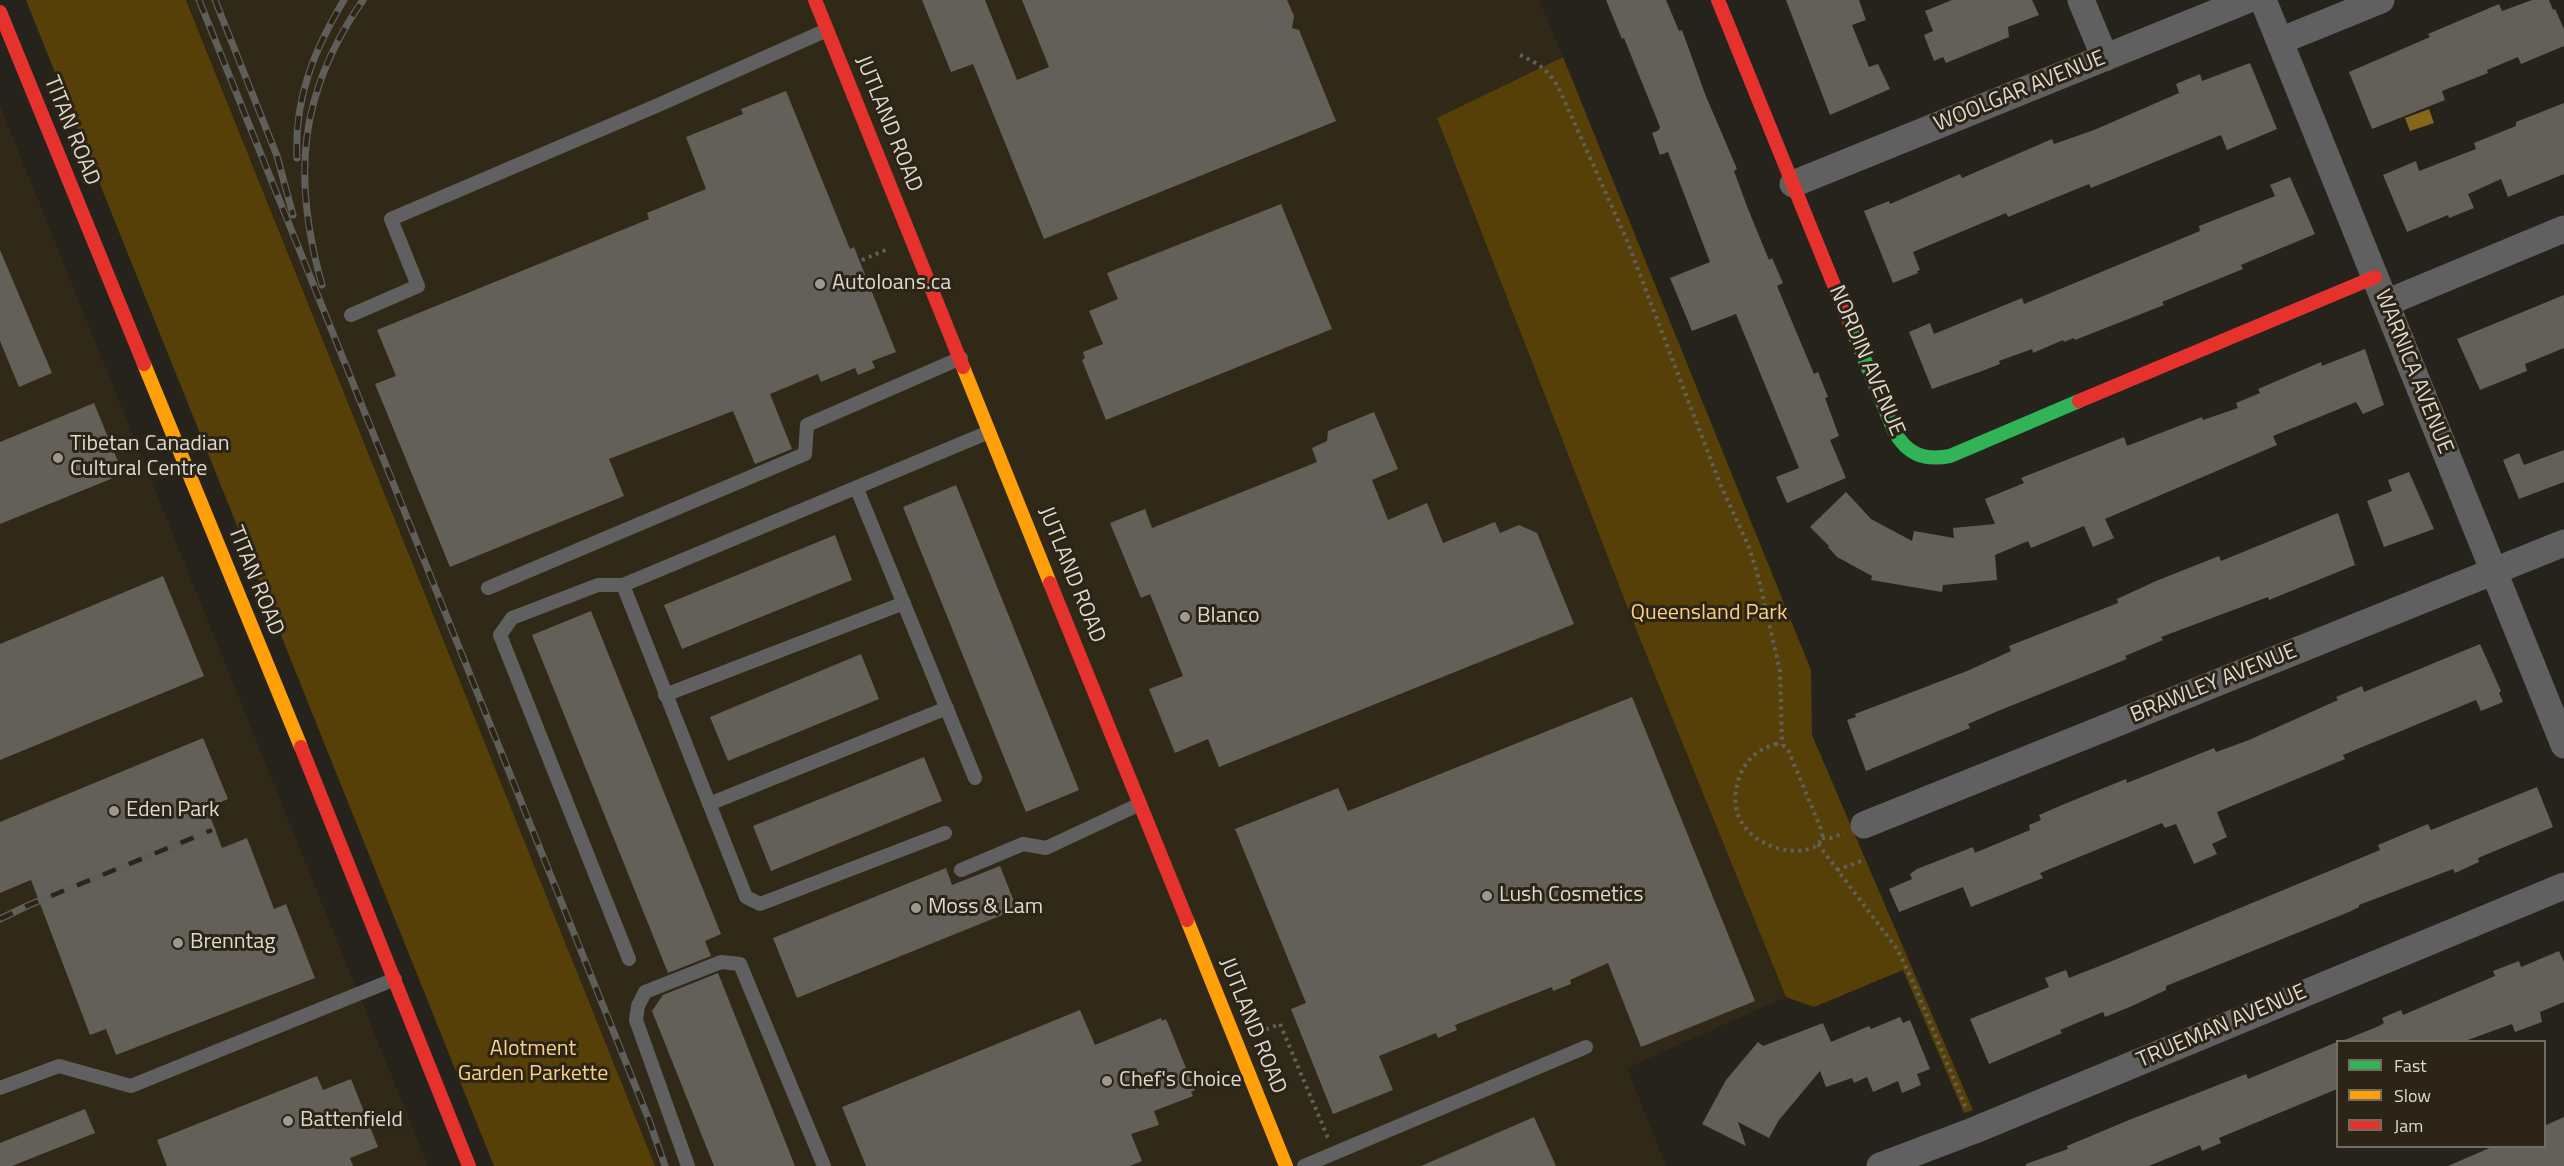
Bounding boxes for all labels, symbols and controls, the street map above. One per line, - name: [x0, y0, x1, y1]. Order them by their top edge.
- street label: WOOLGAR AVENUE: [1931, 46, 2109, 138]
- street label: JUTLAND ROAD: [849, 52, 927, 196]
- street label: TITAN ROAD: [37, 73, 105, 189]
- place label: Autoloans.ca: [832, 271, 951, 297]
- marker: Autoloans.ca: [813, 277, 827, 291]
- street label: NORDIN AVENUE: [1822, 282, 1910, 440]
- street label: WARNICA AVENUE: [2368, 286, 2458, 458]
- place label: Tibetan Canadian Cultural Centre: [70, 432, 230, 484]
- marker: Tibetan Canadian Cultural Centre: [51, 451, 65, 465]
- street label: JUTLAND ROAD: [1032, 503, 1110, 647]
- street label: TITAN ROAD: [221, 523, 289, 639]
- park label: Queensland Park: [1631, 601, 1787, 627]
- place label: Blanco: [1197, 604, 1260, 630]
- marker: Blanco: [1178, 610, 1192, 624]
- street label: BRAWLEY AVENUE: [2127, 639, 2301, 729]
- place label: Eden Park: [126, 798, 219, 824]
- marker: Eden Park: [107, 804, 121, 818]
- place label: Lush Cosmetics: [1499, 883, 1643, 909]
- marker: Lush Cosmetics: [1480, 889, 1494, 903]
- place label: Moss & Lam: [928, 895, 1043, 921]
- marker: Moss & Lam: [909, 901, 923, 915]
- place label: Brenntag: [190, 930, 276, 956]
- marker: Brenntag: [171, 936, 185, 950]
- street label: JUTLAND ROAD: [1213, 954, 1291, 1098]
- street label: TRUEMAN AVENUE: [2133, 979, 2311, 1075]
- park label: Alotment Garden Parkette: [458, 1037, 608, 1088]
- legend: [2336, 1040, 2546, 1148]
- text: Fast: [2394, 1052, 2427, 1079]
- place label: Chef's Choice: [1119, 1068, 1241, 1094]
- marker: Chef's Choice: [1100, 1074, 1114, 1088]
- text: Slow: [2394, 1082, 2431, 1109]
- place label: Battenfield: [300, 1108, 403, 1134]
- text: Jam: [2394, 1112, 2423, 1139]
- marker: Battenfield: [281, 1114, 295, 1128]

